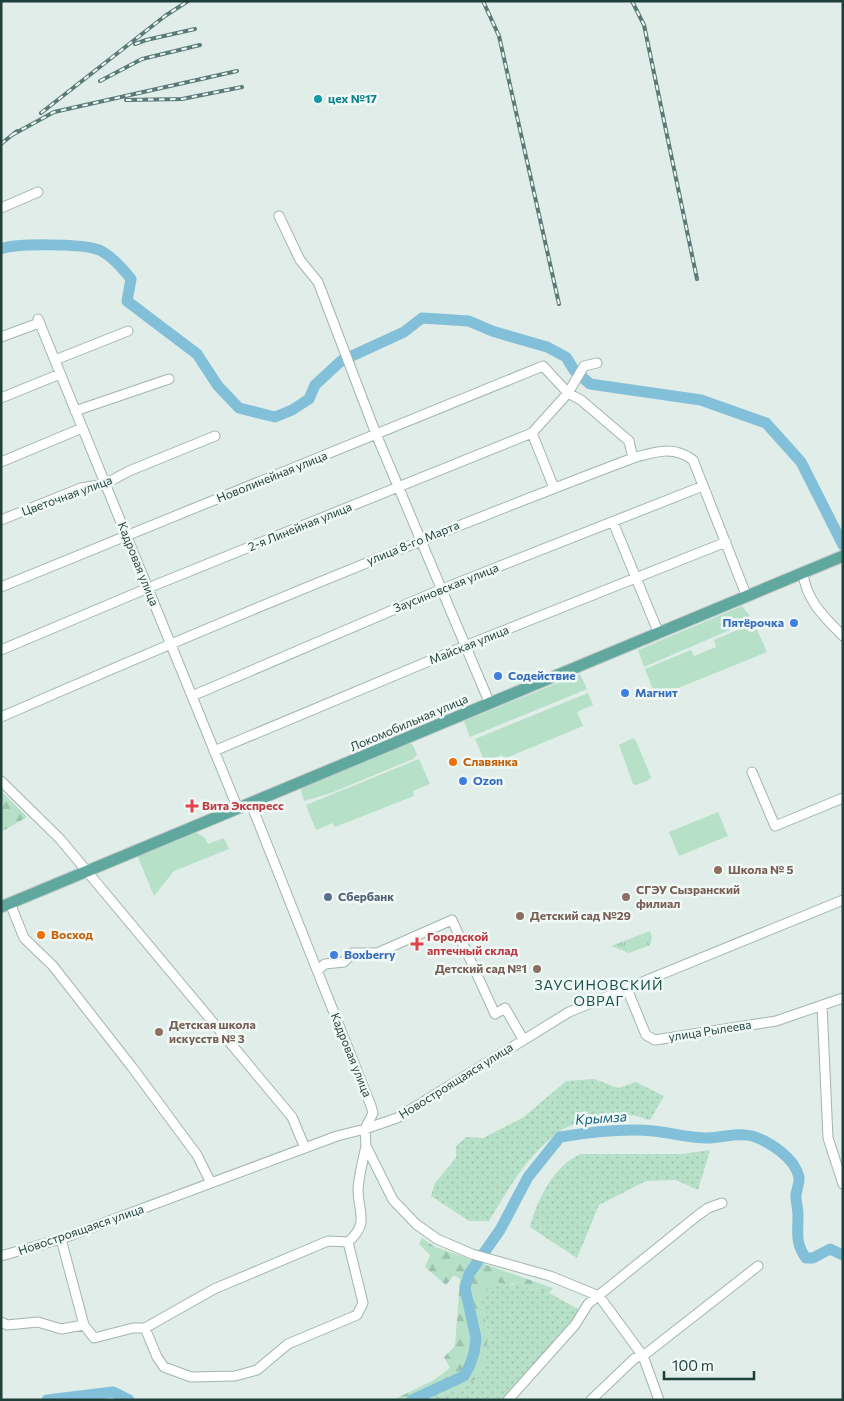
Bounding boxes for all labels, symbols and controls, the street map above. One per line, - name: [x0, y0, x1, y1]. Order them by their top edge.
- place label: цех №17: [328, 91, 377, 105]
- marker: цех №17: [312, 93, 324, 105]
- street label: Новолинейная улица: [214, 447, 329, 505]
- street label: Цветочная улица: [19, 472, 114, 518]
- street label: 2-я Линейная улица: [246, 499, 354, 553]
- street label: улица 8-го Марта: [364, 517, 461, 567]
- street label: Кадровая улица: [116, 520, 162, 608]
- street label: Заусиновская улица: [391, 560, 500, 615]
- place label: Пятёрочка: [722, 615, 784, 629]
- marker: Пятёрочка: [788, 617, 800, 629]
- street label: Майская улица: [427, 622, 510, 666]
- place label: Содействие: [508, 668, 576, 682]
- marker: Содействие: [492, 670, 504, 682]
- place label: Магнит: [635, 685, 678, 699]
- marker: Магнит: [619, 687, 631, 699]
- street label: Локомобильная улица: [347, 691, 470, 753]
- place label: Славянка: [463, 754, 518, 768]
- marker: Славянка: [447, 756, 459, 768]
- place label: Ozon: [473, 773, 503, 787]
- marker: Ozon: [457, 775, 469, 787]
- place label: Вита Экспресс: [202, 798, 284, 812]
- marker: Вита Экспресс: [186, 800, 198, 812]
- place label: Школа № 5: [728, 862, 794, 876]
- marker: Школа № 5: [712, 864, 724, 876]
- place label: СГЭУ Сызранский филиал: [636, 882, 740, 910]
- place label: Сбербанк: [338, 889, 394, 903]
- marker: Сбербанк: [322, 891, 334, 903]
- marker: СГЭУ Сызранский филиал: [620, 891, 632, 903]
- place label: Детский сад №29: [530, 908, 631, 922]
- marker: Детский сад №29: [514, 910, 526, 922]
- place label: Восход: [51, 927, 94, 941]
- marker: Восход: [35, 929, 47, 941]
- place label: Городской аптечный склад: [427, 929, 519, 957]
- marker: Городской аптечный склад: [411, 938, 423, 950]
- place label: Boxberry: [344, 947, 396, 961]
- marker: Boxberry: [328, 949, 340, 961]
- place label: Детский сад №1: [435, 961, 527, 975]
- marker: Детский сад №1: [531, 963, 543, 975]
- district label: ЗАУСИНОВСКИЙ ОВРАГ: [535, 976, 663, 1009]
- street label: Кадровая улица: [329, 1011, 375, 1099]
- place label: Детская школа искусств № 3: [169, 1017, 256, 1045]
- street label: улица Рылеева: [667, 1017, 752, 1043]
- marker: Детская школа искусств № 3: [153, 1026, 165, 1038]
- street label: Новостроящаяся улица: [396, 1039, 515, 1121]
- water label: Крымза: [575, 1107, 627, 1128]
- street label: Новостроящаяся улица: [16, 1201, 145, 1257]
- scale bar: [664, 1348, 754, 1380]
- text: 100 m: [672, 1356, 714, 1374]

